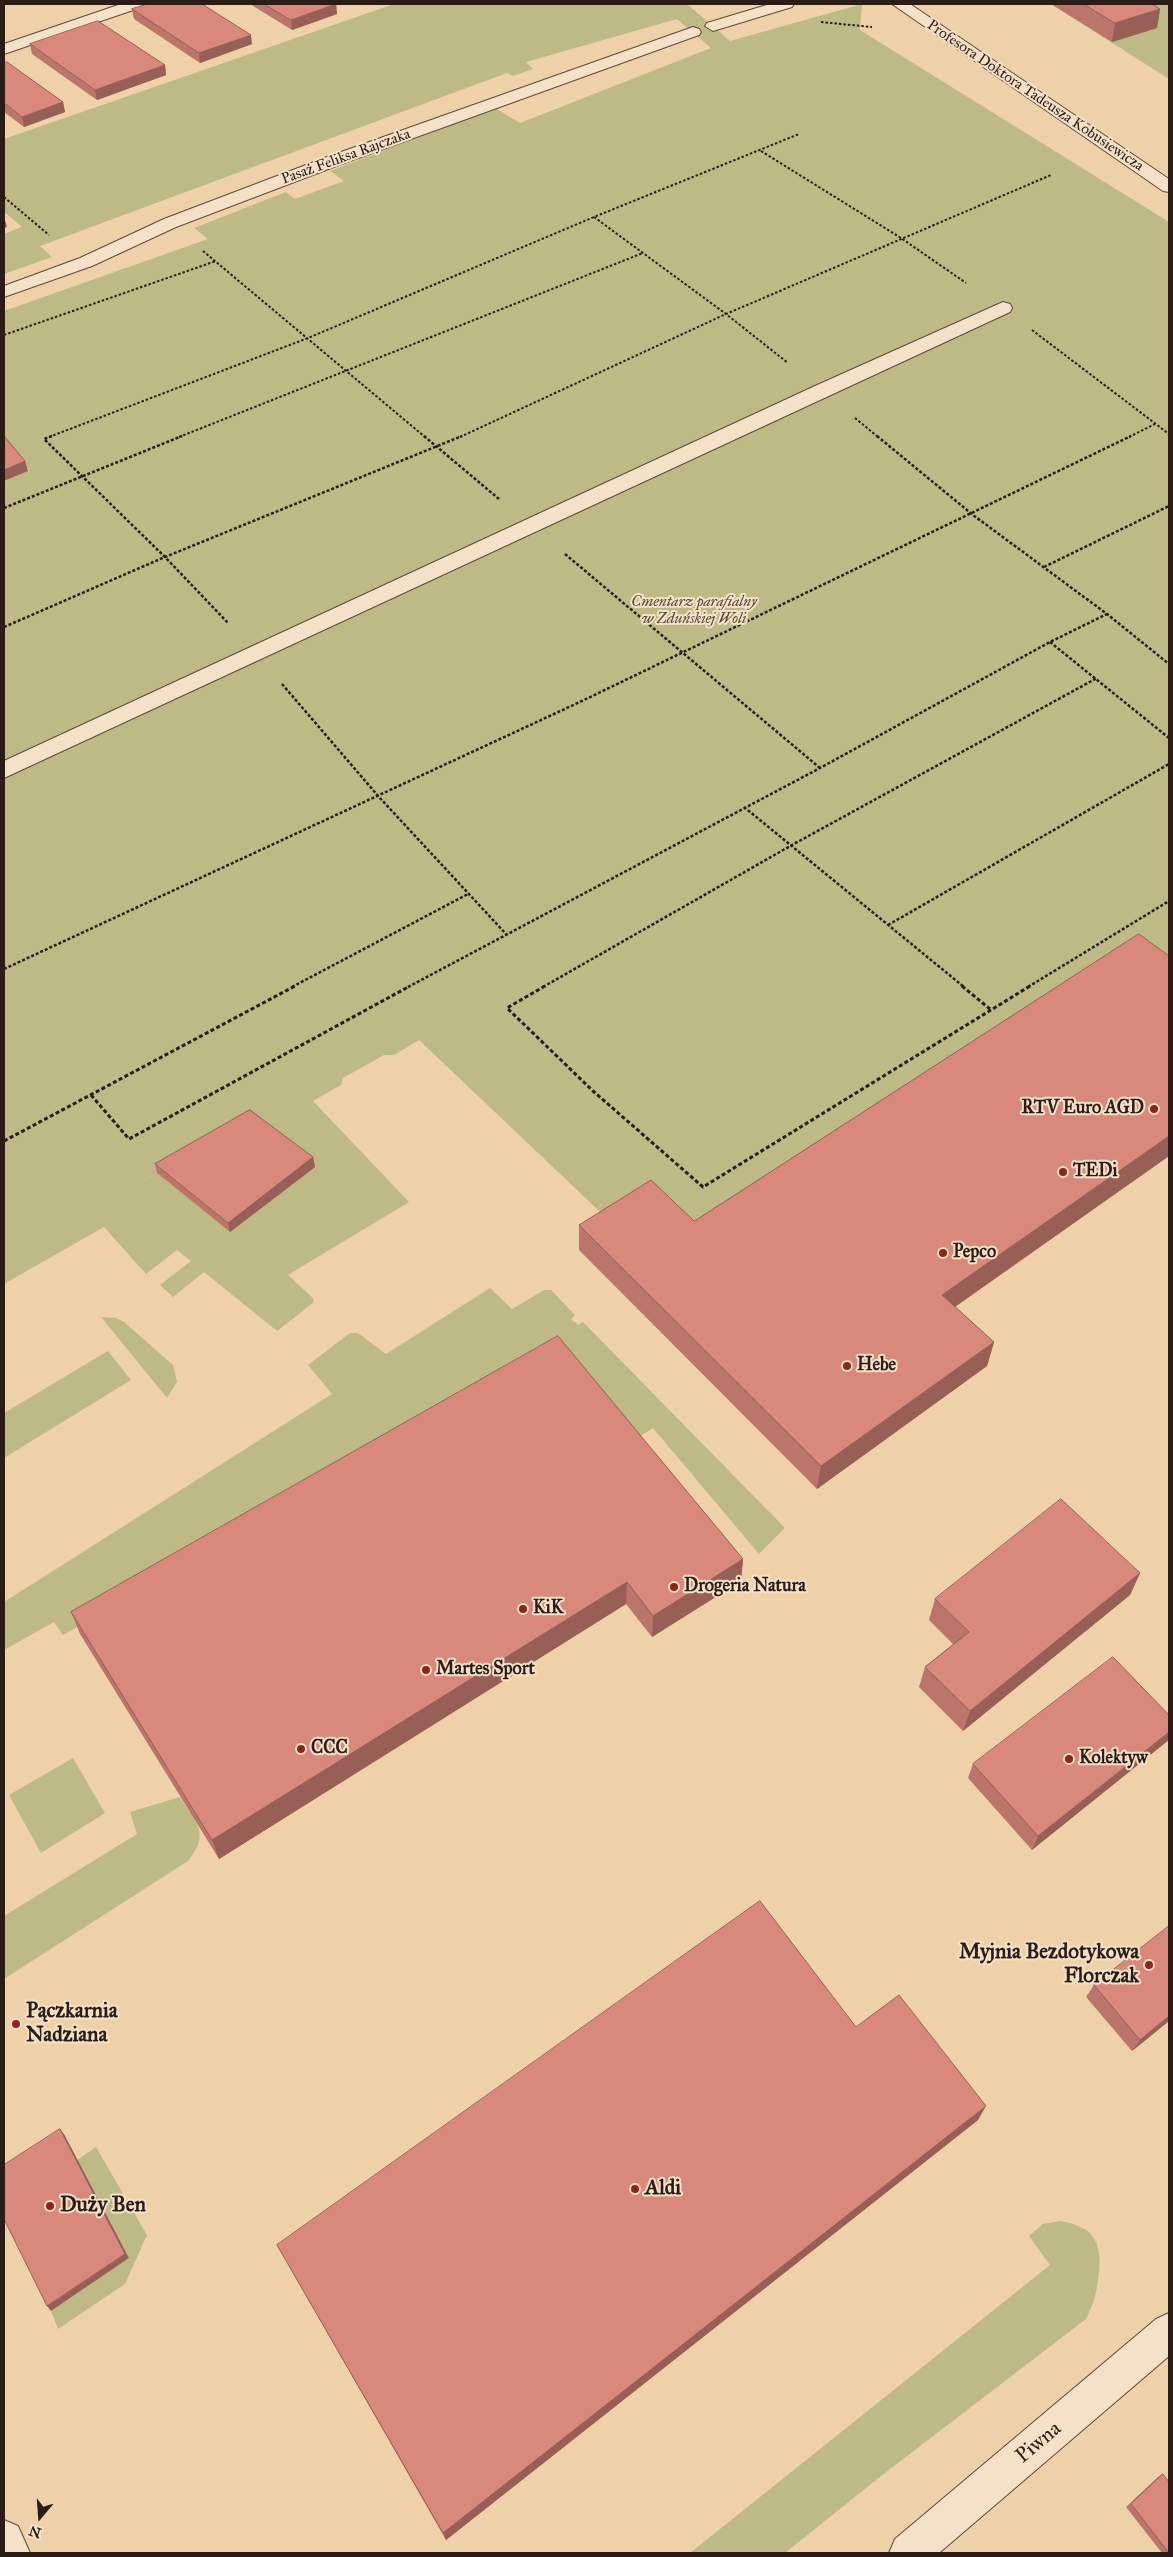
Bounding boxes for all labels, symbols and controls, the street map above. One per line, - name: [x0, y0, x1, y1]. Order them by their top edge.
- street label: Profesora Doktora Tadeusza Kobusiewicza: [923, 17, 1147, 175]
- street label: Pasaż Feliksa Rajczaka: [279, 125, 413, 189]
- park label: Cmentarz parafialny w Zduńskiej Woli: [631, 593, 757, 628]
- place label: RTV Euro AGD: [1021, 1098, 1144, 1120]
- marker: RTV Euro AGD: [1148, 1103, 1160, 1115]
- place label: TEDi: [1073, 1161, 1117, 1183]
- marker: TEDi: [1057, 1166, 1069, 1178]
- place label: Pepco: [953, 1242, 996, 1264]
- marker: Pepco: [937, 1247, 949, 1259]
- place label: Hebe: [857, 1355, 896, 1377]
- marker: Hebe: [841, 1360, 853, 1372]
- place label: Drogeria Natura: [684, 1576, 806, 1598]
- marker: Drogeria Natura: [668, 1581, 680, 1593]
- place label: KiK: [533, 1598, 563, 1620]
- marker: KiK: [517, 1603, 529, 1615]
- place label: Martes Sport: [436, 1659, 535, 1681]
- marker: Martes Sport: [420, 1664, 432, 1676]
- place label: CCC: [311, 1738, 348, 1760]
- marker: CCC: [295, 1743, 307, 1755]
- place label: Kolektyw: [1079, 1748, 1148, 1770]
- marker: Kolektyw: [1063, 1753, 1075, 1765]
- place label: Myjnia Bezdotykowa Florczak: [959, 1940, 1139, 1990]
- marker: Myjnia Bezdotykowa Florczak: [1143, 1959, 1155, 1971]
- place label: Pączkarnia Nadziana: [26, 1999, 118, 2049]
- marker: Pączkarnia Nadziana: [10, 2018, 22, 2030]
- place label: Aldi: [645, 2176, 681, 2202]
- marker: Aldi: [629, 2183, 641, 2195]
- place label: Duży Ben: [60, 2193, 146, 2219]
- marker: Duży Ben: [44, 2200, 56, 2212]
- street label: Piwna: [1011, 2417, 1067, 2469]
- north arrow: [15, 2492, 65, 2542]
- text: N: [27, 2522, 43, 2542]

